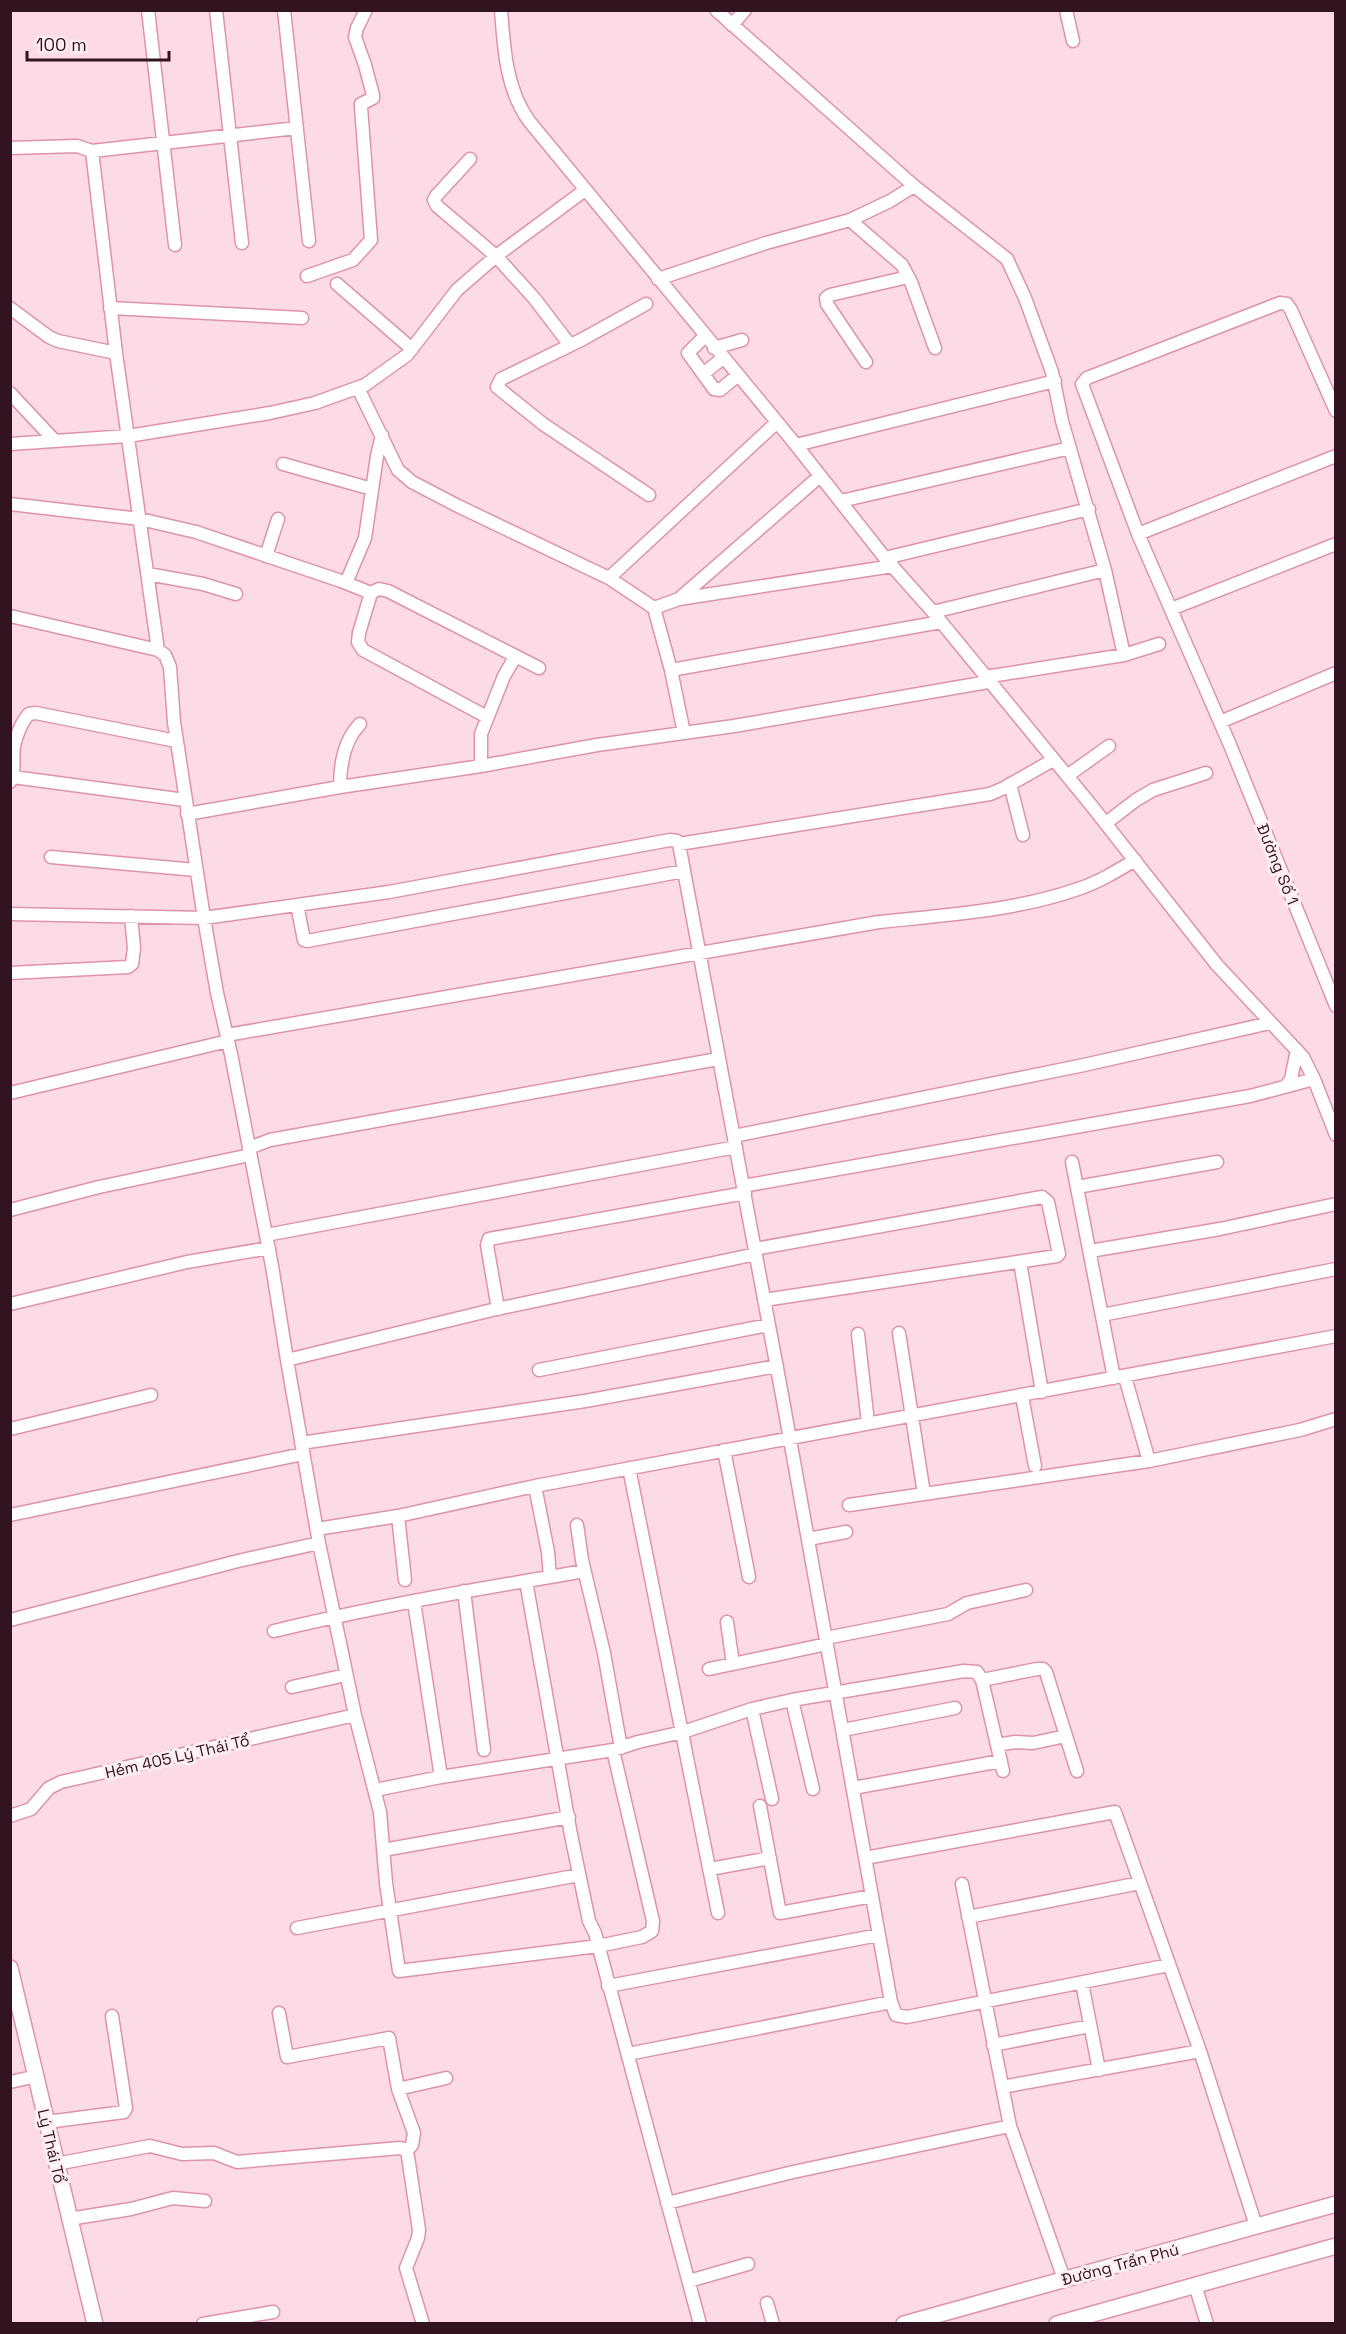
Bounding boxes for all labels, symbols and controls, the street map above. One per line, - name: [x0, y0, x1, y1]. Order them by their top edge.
- scale bar: [27, 24, 170, 62]
- text: 100 m: [36, 33, 87, 56]
- street label: Đường Số 1: [1252, 821, 1303, 908]
- street label: Hẻm 405 Lý Thái Tổ: [103, 1730, 252, 1783]
- street label: Lý Thái Tổ: [33, 2107, 70, 2186]
- street label: Đường Trần Phú: [1059, 2239, 1181, 2290]

